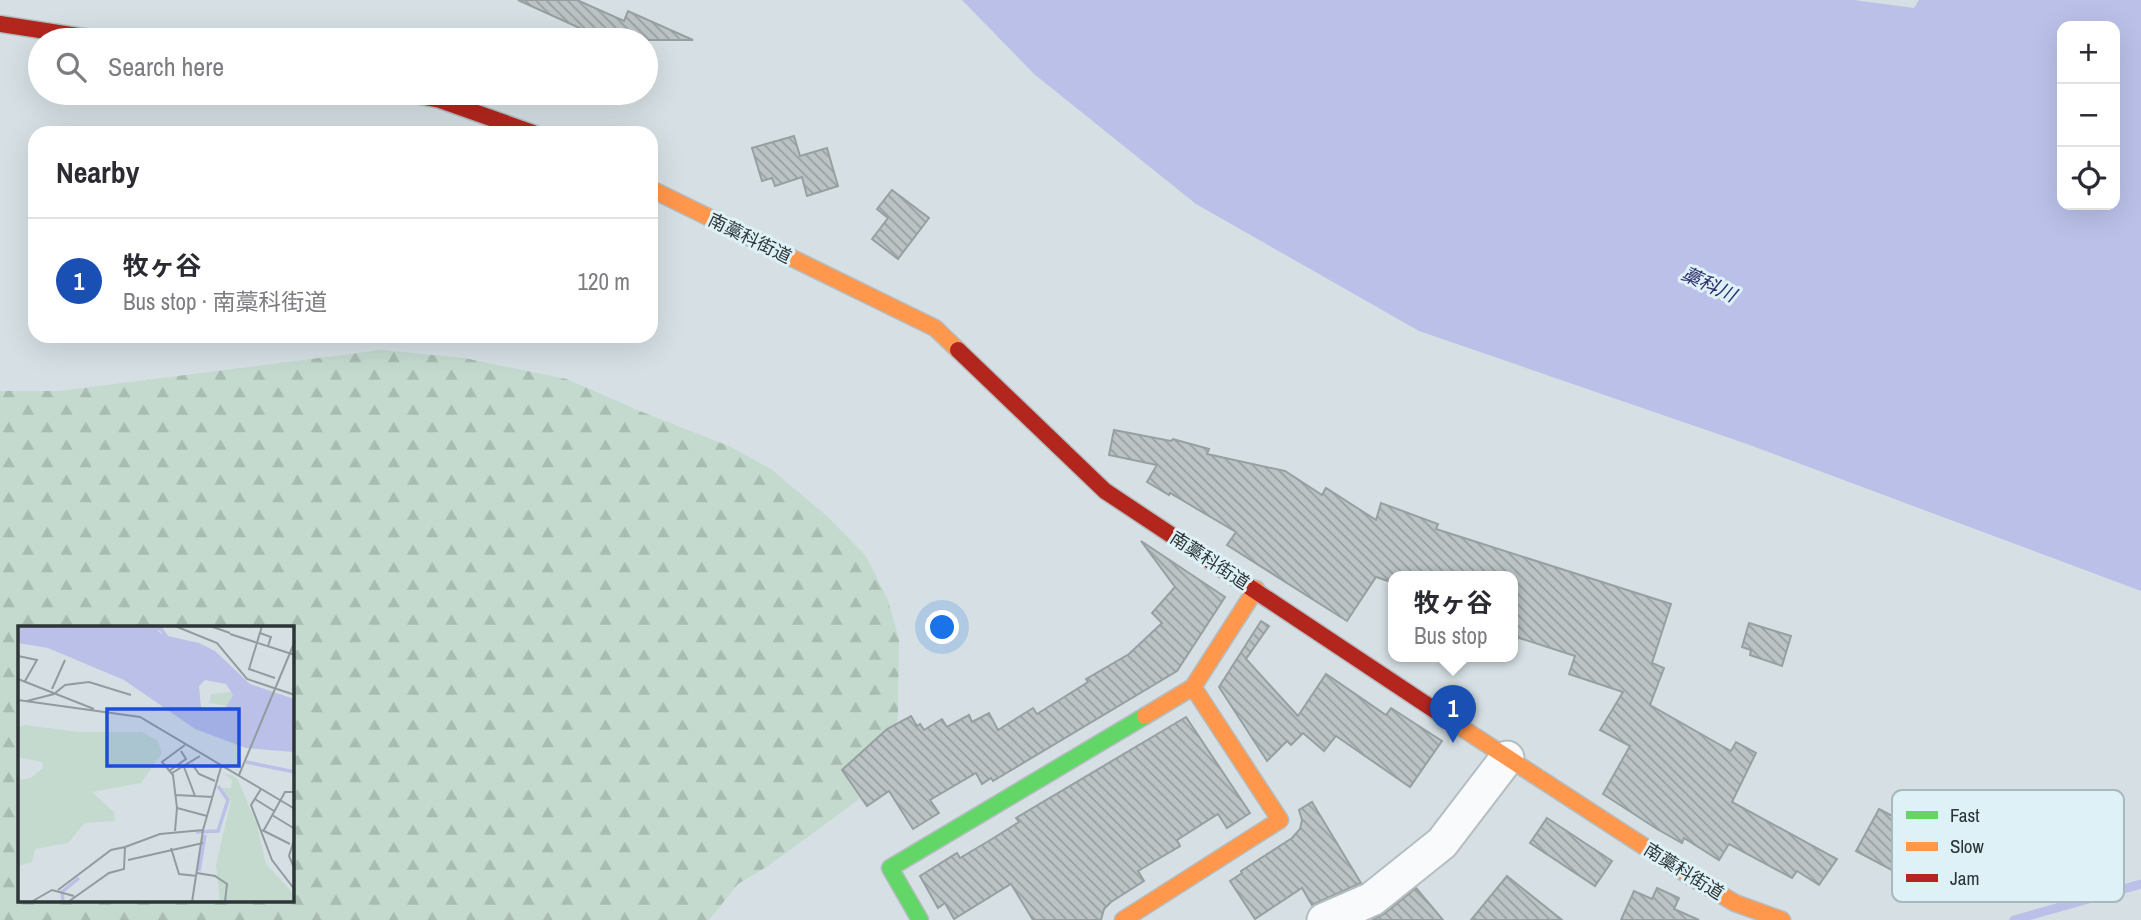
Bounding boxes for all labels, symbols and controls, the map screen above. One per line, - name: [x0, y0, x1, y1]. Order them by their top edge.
- map controls: [2057, 21, 2120, 210]
- button: +: [2057, 21, 2120, 84]
- search box: [28, 28, 658, 105]
- icon: search: [52, 48, 90, 86]
- text: Search here: [108, 49, 224, 84]
- button: −: [2057, 84, 2120, 147]
- button: locate: [2057, 147, 2120, 210]
- text: Nearby: [56, 152, 139, 192]
- street label: 南藁科街道: [704, 207, 796, 269]
- text: 牧ヶ谷: [123, 248, 201, 283]
- water label: 藁科川: [1678, 260, 1742, 309]
- text: 1: [74, 266, 84, 297]
- text: 120 m: [578, 266, 630, 297]
- text: Bus stop · 南藁科街道: [123, 286, 327, 317]
- street label: 南藁科街道: [1165, 525, 1255, 595]
- popup: [1388, 571, 1518, 662]
- text: 牧ヶ谷: [1414, 585, 1492, 620]
- your location: [925, 610, 959, 644]
- text: Bus stop: [1414, 620, 1487, 651]
- inset map: [18, 626, 294, 902]
- pin: 1: [1430, 685, 1476, 743]
- legend: [1892, 790, 2124, 902]
- text: Fast: [1950, 802, 1980, 828]
- text: Slow: [1950, 833, 1985, 859]
- street label: 南藁科街道: [1639, 837, 1729, 905]
- text: Jam: [1950, 865, 1979, 891]

